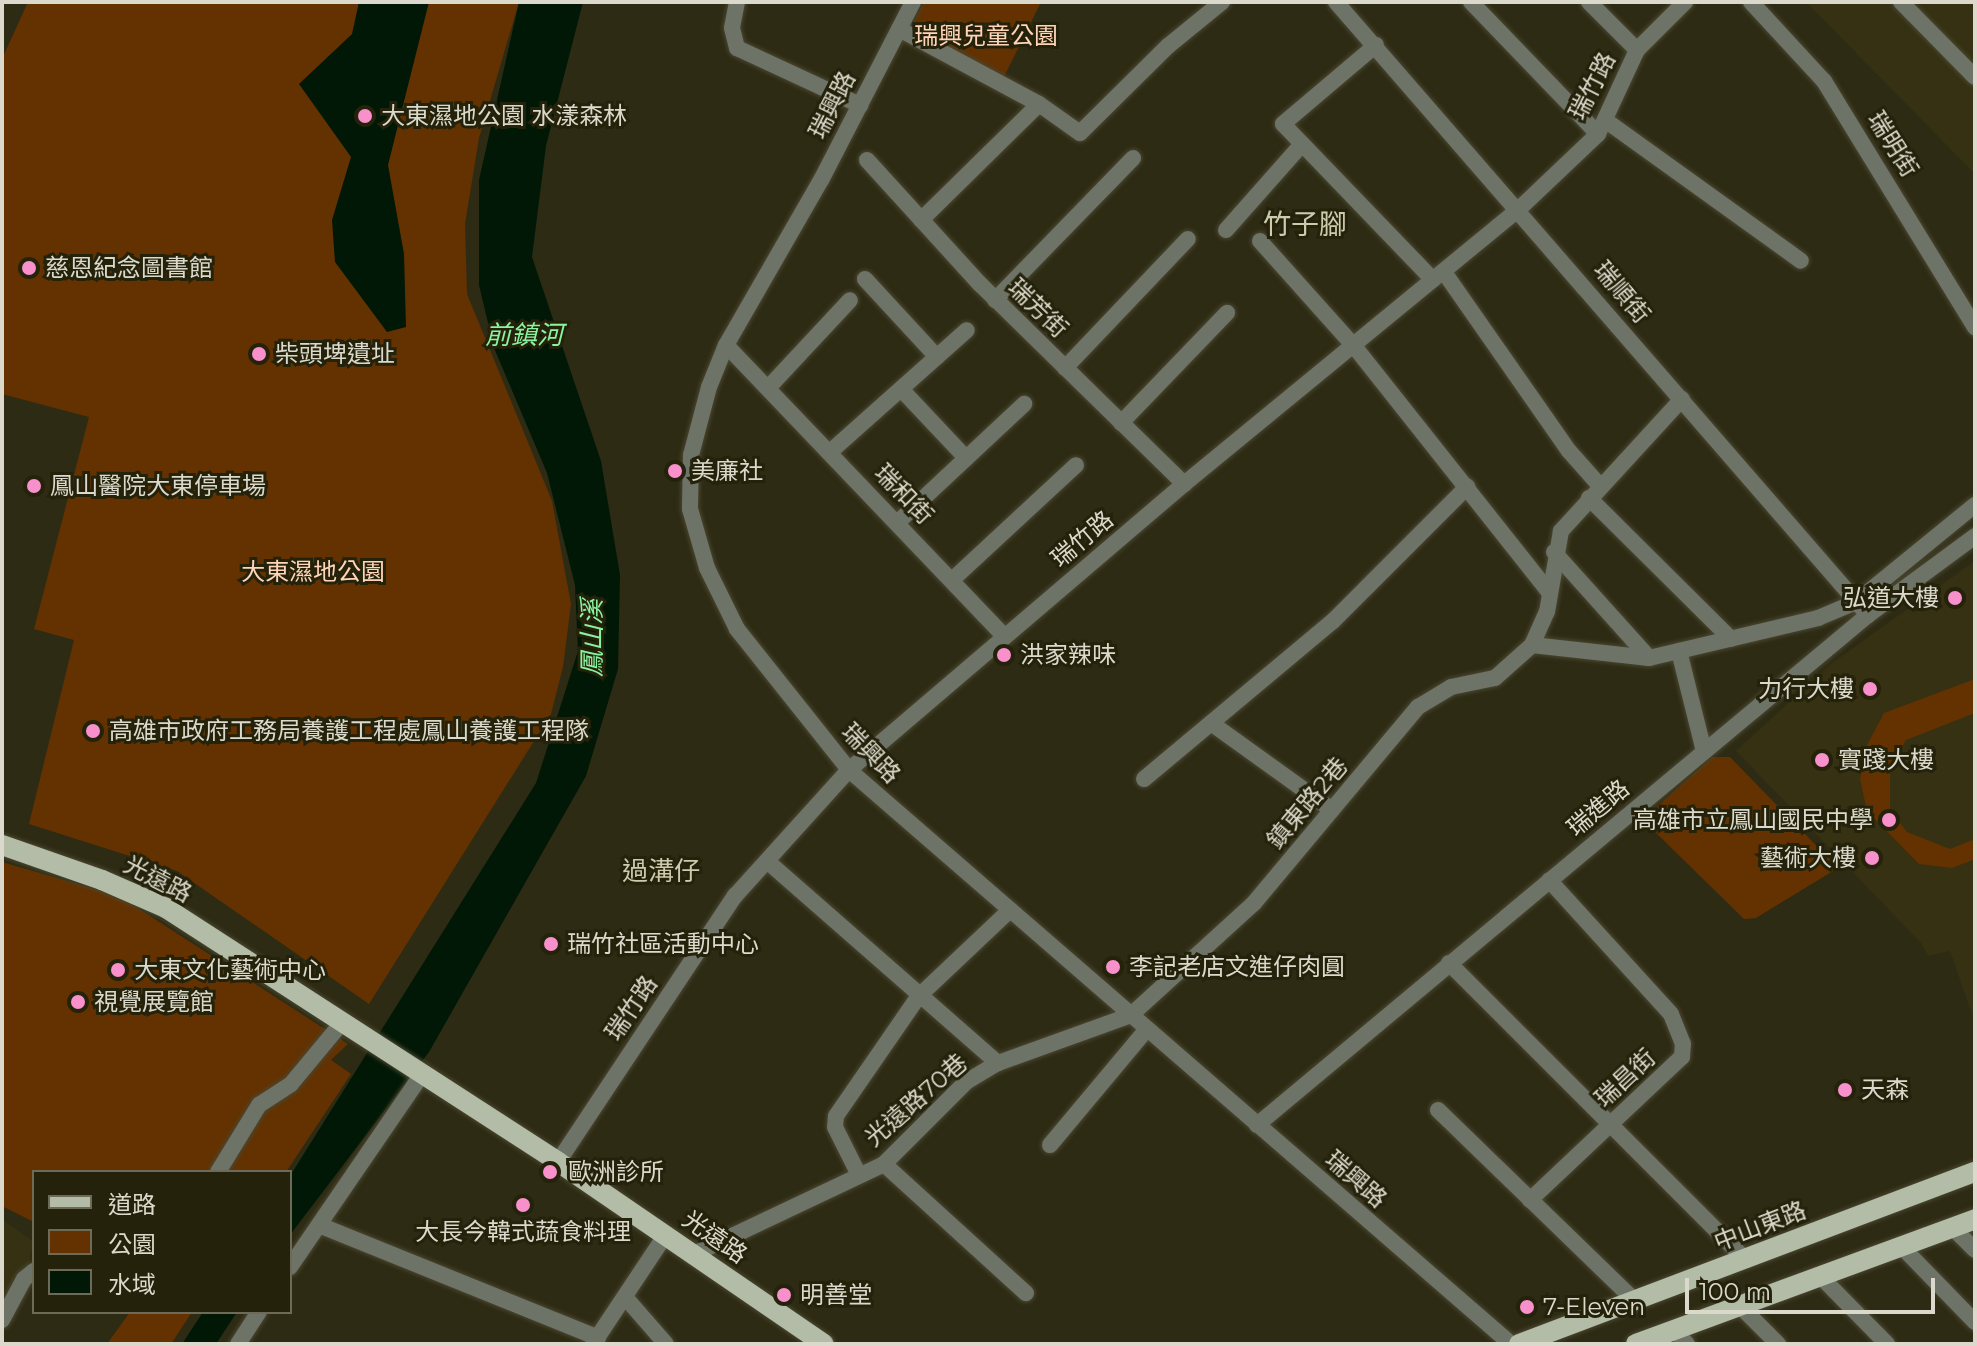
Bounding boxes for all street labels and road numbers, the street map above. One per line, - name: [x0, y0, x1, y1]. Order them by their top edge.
- street label: 瑞竹路: [1563, 47, 1621, 125]
- street label: 瑞興路: [803, 66, 861, 144]
- street label: 瑞明街: [1862, 106, 1924, 182]
- street label: 瑞順街: [1588, 255, 1656, 329]
- street label: 瑞芳街: [1002, 273, 1074, 343]
- street label: 瑞和街: [869, 458, 939, 530]
- street label: 瑞竹路: [1045, 505, 1119, 573]
- street label: 瑞興路: [836, 717, 906, 789]
- street label: 鎮東路2巷: [1261, 752, 1353, 854]
- street label: 瑞進路: [1561, 774, 1635, 842]
- street label: 光遠路: [119, 850, 197, 908]
- street label: 瑞竹路: [599, 970, 663, 1046]
- street label: 瑞昌街: [1589, 1043, 1661, 1113]
- street label: 光遠路70巷: [859, 1048, 973, 1152]
- street label: 瑞興路: [1319, 1145, 1393, 1213]
- street label: 中山東路: [1710, 1195, 1810, 1257]
- street label: 光遠路: [677, 1205, 753, 1269]

